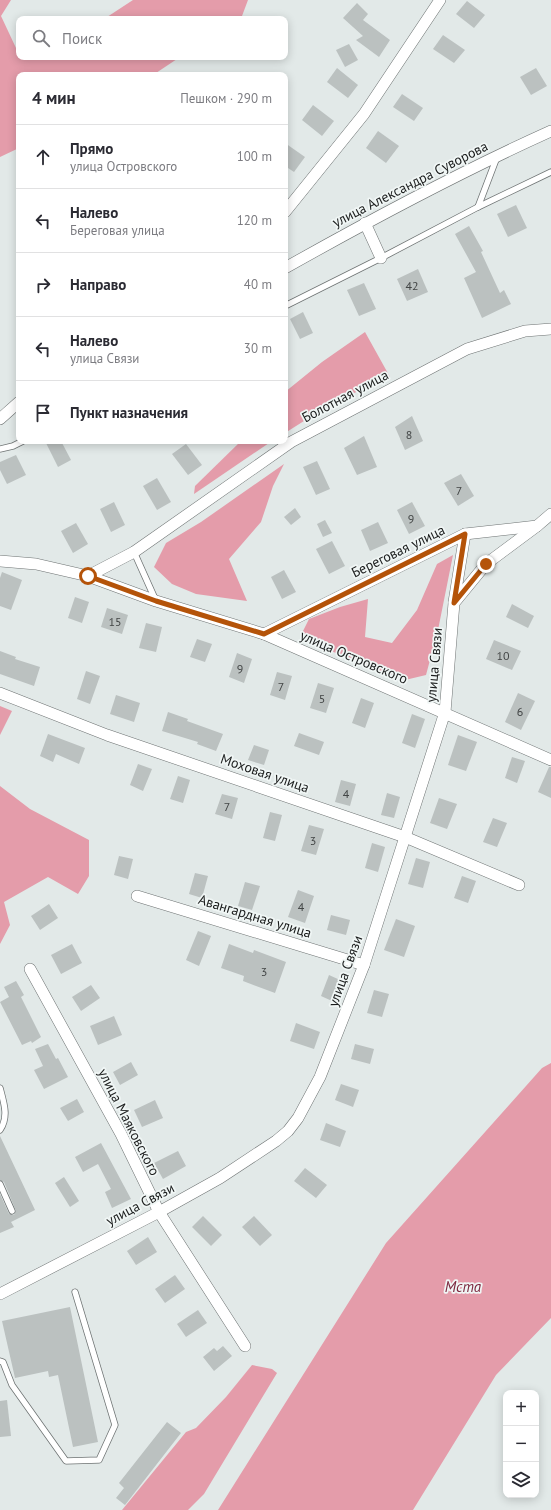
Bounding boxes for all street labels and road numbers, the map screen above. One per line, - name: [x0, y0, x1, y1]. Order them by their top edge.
- street label: улица Александра Суворова: [329, 137, 491, 231]
- street label: Болотная улица: [299, 366, 391, 426]
- street label: Береговая улица: [348, 521, 448, 581]
- street label: улица Островского: [297, 626, 411, 688]
- street label: улица Связи: [422, 627, 446, 703]
- street label: Моховая улица: [218, 749, 312, 797]
- street label: Авангардная улица: [196, 890, 314, 942]
- street label: улица Связи: [324, 933, 366, 1009]
- street label: улица Маяковского: [94, 1065, 164, 1179]
- street label: улица Связи: [103, 1178, 177, 1230]

